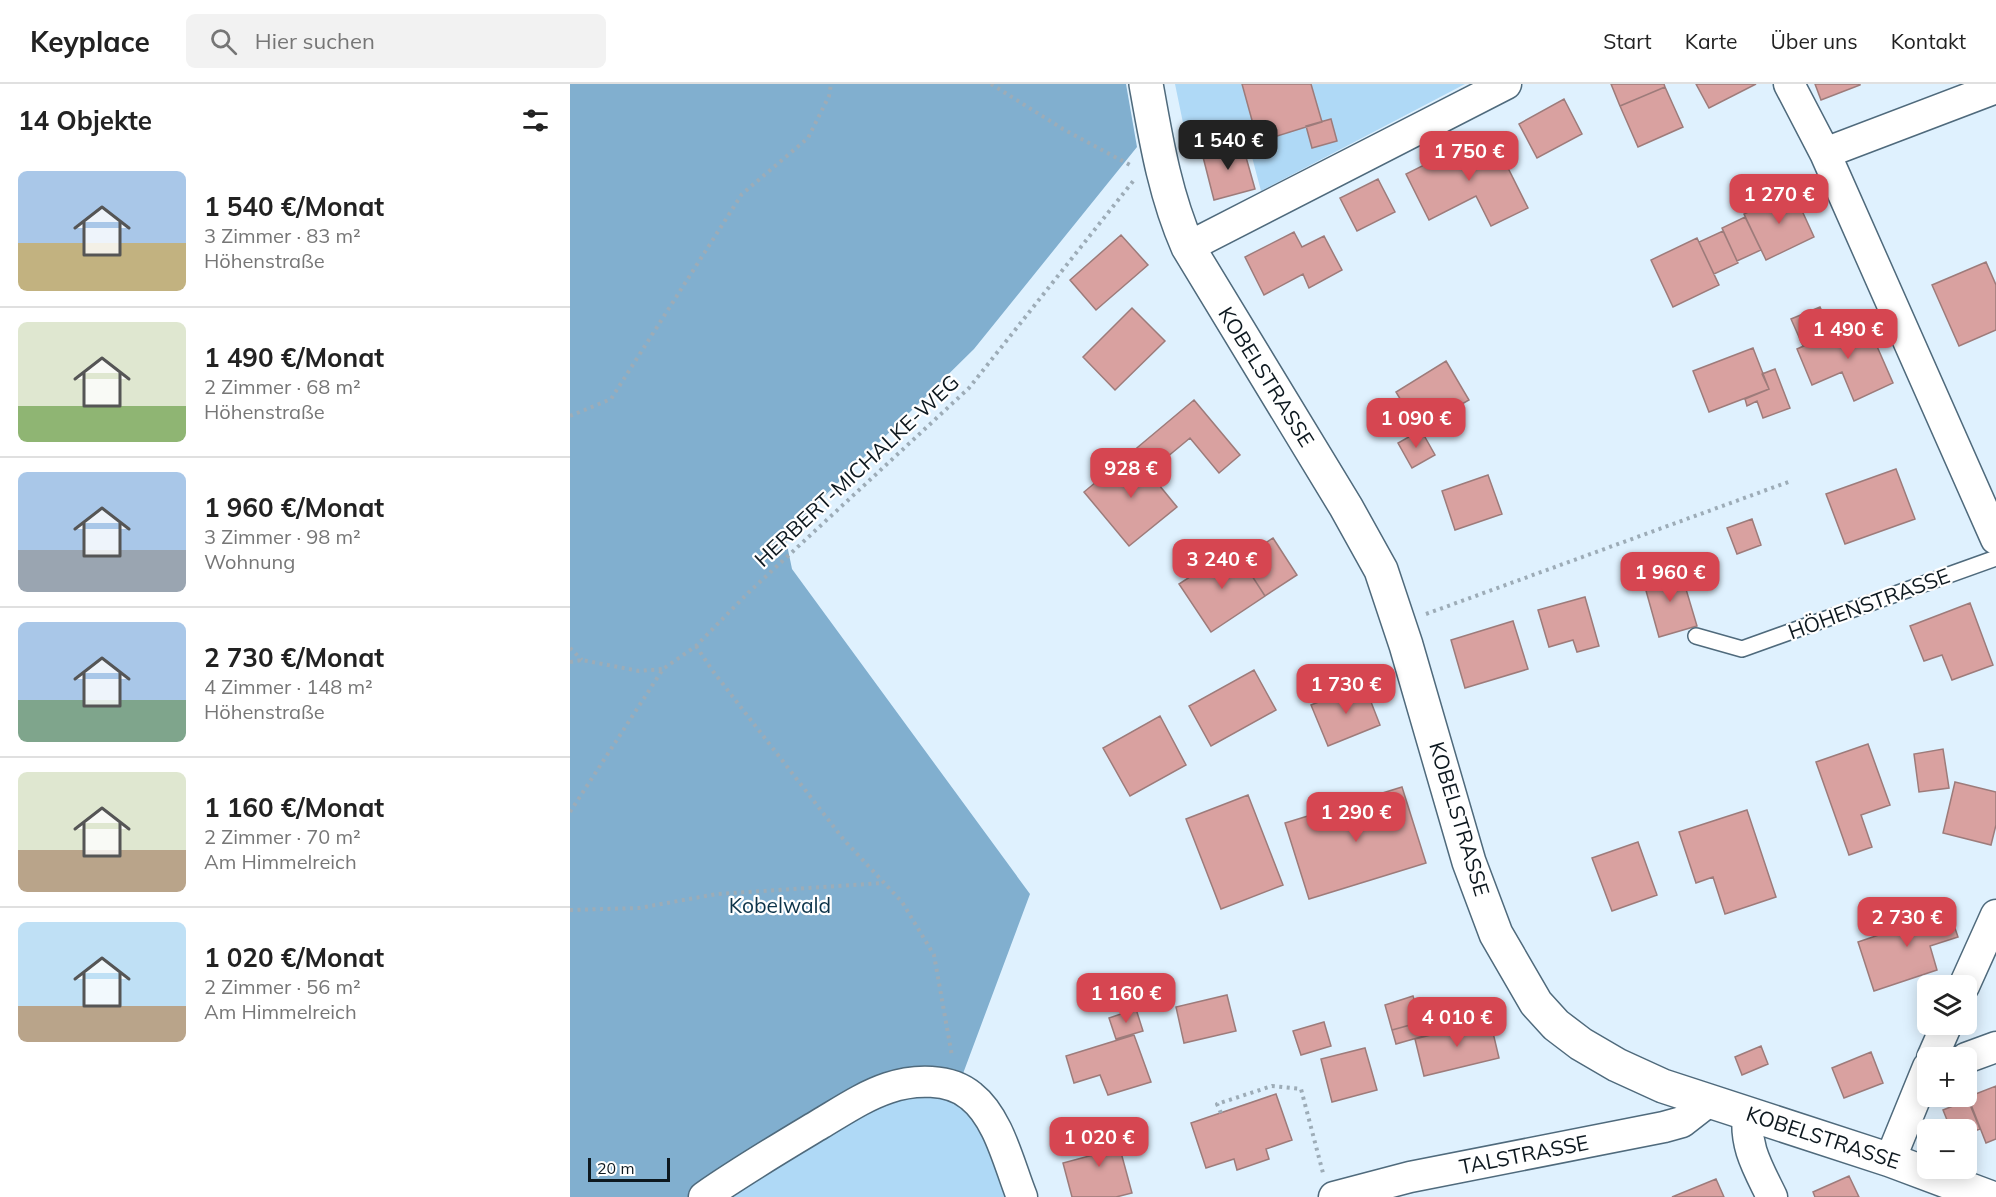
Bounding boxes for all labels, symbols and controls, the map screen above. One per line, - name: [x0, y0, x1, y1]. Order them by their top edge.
- search box: [186, 14, 606, 68]
- text: Keyplace: [30, 24, 150, 59]
- icon: search: [207, 25, 240, 58]
- text: Hier suchen: [255, 27, 375, 55]
- text: Start: [1603, 28, 1652, 54]
- text: Karte: [1685, 28, 1737, 54]
- text: Über uns: [1770, 28, 1858, 54]
- text: Kontakt: [1891, 28, 1966, 54]
- text: 14 Objekte: [18, 104, 152, 137]
- icon: filters: [519, 104, 552, 137]
- pin: 1 540 €: [1173, 120, 1283, 171]
- text: 1 540 €: [1193, 127, 1263, 152]
- pin: 1 750 €: [1414, 131, 1524, 182]
- text: 1 750 €: [1434, 138, 1504, 163]
- pin: 1 270 €: [1724, 174, 1834, 225]
- text: 1 270 €: [1744, 181, 1814, 206]
- text: 1 540 €/Monat: [204, 190, 384, 223]
- icon: home: [66, 195, 138, 267]
- text: 3 Zimmer · 83 m²: [204, 223, 361, 248]
- text: Höhenstraße: [204, 248, 325, 273]
- street label: KOBELSTRASSE: [1213, 302, 1320, 451]
- pin: 1 490 €: [1793, 309, 1903, 360]
- text: 1 490 €: [1813, 316, 1883, 341]
- text: 1 490 €/Monat: [204, 341, 384, 374]
- icon: home: [66, 346, 138, 418]
- street label: HERBERT-MICHALKE-WEG: [749, 369, 964, 572]
- text: 2 Zimmer · 68 m²: [204, 374, 361, 399]
- pin: 1 090 €: [1361, 398, 1471, 449]
- text: Höhenstraße: [204, 399, 325, 424]
- text: 1 090 €: [1381, 405, 1451, 430]
- pin: 928 €: [1089, 448, 1173, 499]
- text: 928 €: [1104, 455, 1158, 480]
- text: 1 960 €/Monat: [204, 491, 384, 524]
- icon: home: [66, 496, 138, 568]
- text: 3 Zimmer · 98 m²: [204, 524, 361, 549]
- pin: 3 240 €: [1167, 539, 1277, 590]
- text: 3 240 €: [1187, 546, 1257, 571]
- text: Wohnung: [204, 549, 295, 574]
- pin: 1 960 €: [1615, 552, 1725, 603]
- text: 1 960 €: [1635, 559, 1705, 584]
- street label: HÖHENSTRASSE: [1784, 562, 1953, 644]
- text: 2 730 €/Monat: [204, 641, 384, 674]
- icon: home: [66, 646, 138, 718]
- pin: 1 730 €: [1291, 664, 1401, 715]
- text: 1 730 €: [1311, 671, 1381, 696]
- text: 4 Zimmer · 148 m²: [204, 674, 373, 699]
- text: Höhenstraße: [204, 699, 325, 724]
- street label: KOBELSTRASSE: [1424, 738, 1496, 899]
- text: 1 160 €/Monat: [204, 791, 384, 824]
- pin: 1 290 €: [1301, 792, 1411, 843]
- icon: home: [66, 796, 138, 868]
- text: 1 290 €: [1321, 799, 1391, 824]
- text: 2 Zimmer · 70 m²: [204, 824, 361, 849]
- text: Am Himmelreich: [204, 849, 357, 874]
- park label: Kobelwald: [729, 892, 831, 918]
- pin: 2 730 €: [1852, 897, 1962, 948]
- text: 2 730 €: [1872, 904, 1942, 929]
- text: 1 020 €/Monat: [204, 941, 384, 974]
- icon: home: [66, 946, 138, 1018]
- pin: 1 160 €: [1071, 973, 1181, 1024]
- text: 2 Zimmer · 56 m²: [204, 974, 361, 999]
- map controls: [1917, 975, 1977, 1179]
- button: layers: [1917, 975, 1977, 1035]
- text: 1 160 €: [1091, 980, 1161, 1005]
- pin: 4 010 €: [1402, 997, 1512, 1048]
- text: Am Himmelreich: [204, 999, 357, 1024]
- text: 4 010 €: [1422, 1004, 1492, 1029]
- button: +: [1917, 1047, 1977, 1107]
- street label: KOBELSTRASSE: [1743, 1100, 1903, 1174]
- pin: 1 020 €: [1044, 1117, 1154, 1168]
- button: −: [1917, 1119, 1977, 1179]
- text: 1 020 €: [1064, 1124, 1134, 1149]
- street label: TALSTRASSE: [1457, 1129, 1591, 1179]
- scale bar: [588, 1155, 670, 1182]
- text: 20 m: [597, 1158, 634, 1178]

